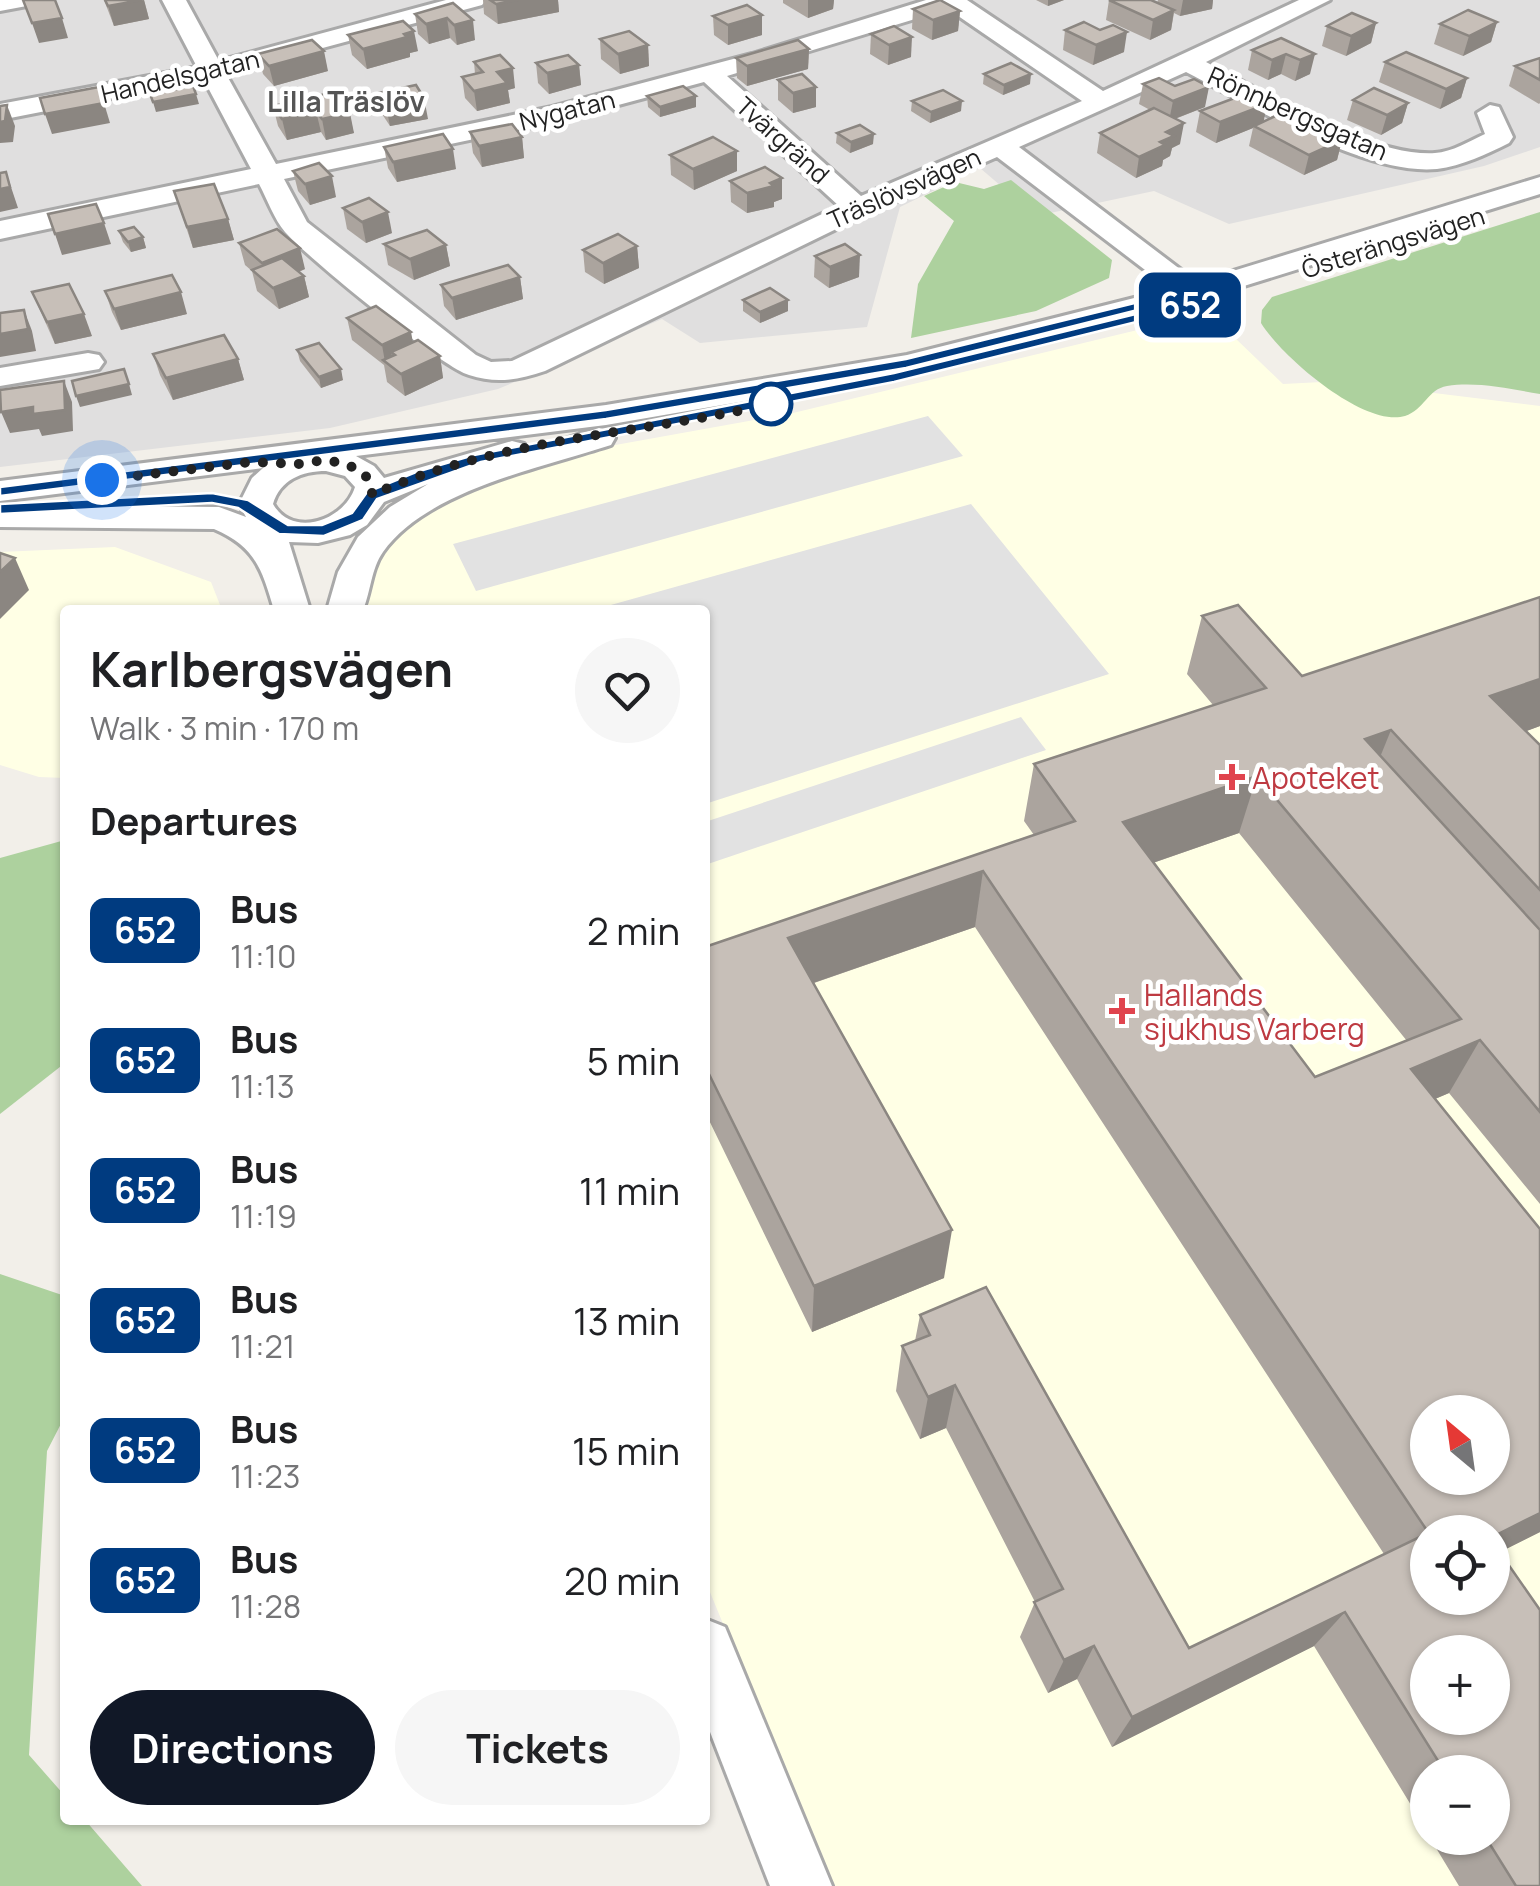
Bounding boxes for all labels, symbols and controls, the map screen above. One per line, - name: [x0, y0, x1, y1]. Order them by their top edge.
- street label: Handelsgatan: [97, 41, 263, 111]
- street label: Rönnbergsgatan: [1202, 58, 1394, 168]
- street label: Nygatan: [516, 81, 618, 139]
- district label: Lilla Träslöv: [267, 82, 425, 120]
- street label: Tvärgränd: [729, 89, 837, 191]
- street label: Träslövsvägen: [822, 139, 986, 237]
- street label: Österängsvägen: [1297, 198, 1489, 286]
- line badge: 652: [1132, 272, 1248, 338]
- text: 652: [1159, 281, 1221, 329]
- unlabelled marker: [750, 383, 792, 425]
- your location: [77, 455, 127, 505]
- text: Karlbergsvägen: [90, 636, 453, 701]
- button: heart: [575, 638, 680, 743]
- text: Walk · 3 min · 170 m: [90, 706, 359, 750]
- place label: Apoteket: [1252, 757, 1380, 798]
- marker: Apoteket: [1221, 766, 1243, 788]
- text: Departures: [90, 794, 298, 846]
- text: Bus: [230, 882, 298, 934]
- text: 2 min: [587, 904, 680, 956]
- text: 652: [114, 906, 176, 954]
- text: 11:10: [230, 934, 297, 978]
- place label: Hallands sjukhus Varberg: [1144, 974, 1365, 1049]
- marker: Hallands sjukhus Varberg: [1109, 998, 1135, 1024]
- text: Bus: [230, 1012, 298, 1064]
- text: 5 min: [587, 1034, 680, 1086]
- text: 652: [114, 1036, 176, 1084]
- text: 11:13: [230, 1064, 295, 1108]
- text: Bus: [230, 1142, 298, 1194]
- text: 11 min: [579, 1164, 680, 1216]
- text: 652: [114, 1166, 176, 1214]
- text: 11:19: [230, 1194, 297, 1238]
- text: Bus: [230, 1272, 298, 1324]
- text: 13 min: [573, 1294, 680, 1346]
- text: 652: [114, 1296, 176, 1344]
- text: 11:21: [230, 1324, 295, 1368]
- north arrow: [1410, 1395, 1510, 1495]
- map controls: [1410, 1395, 1510, 1855]
- text: Bus: [230, 1402, 298, 1454]
- text: 15 min: [572, 1424, 680, 1476]
- text: 652: [114, 1426, 176, 1474]
- text: 11:23: [230, 1454, 300, 1498]
- button: locate: [1410, 1515, 1510, 1615]
- text: Bus: [230, 1532, 298, 1584]
- text: 20 min: [564, 1554, 680, 1606]
- text: 652: [114, 1556, 176, 1604]
- text: 11:28: [230, 1584, 301, 1628]
- button: +: [1410, 1635, 1510, 1735]
- button: Directions: [90, 1690, 375, 1805]
- button: Tickets: [395, 1690, 680, 1805]
- button: −: [1410, 1755, 1510, 1855]

